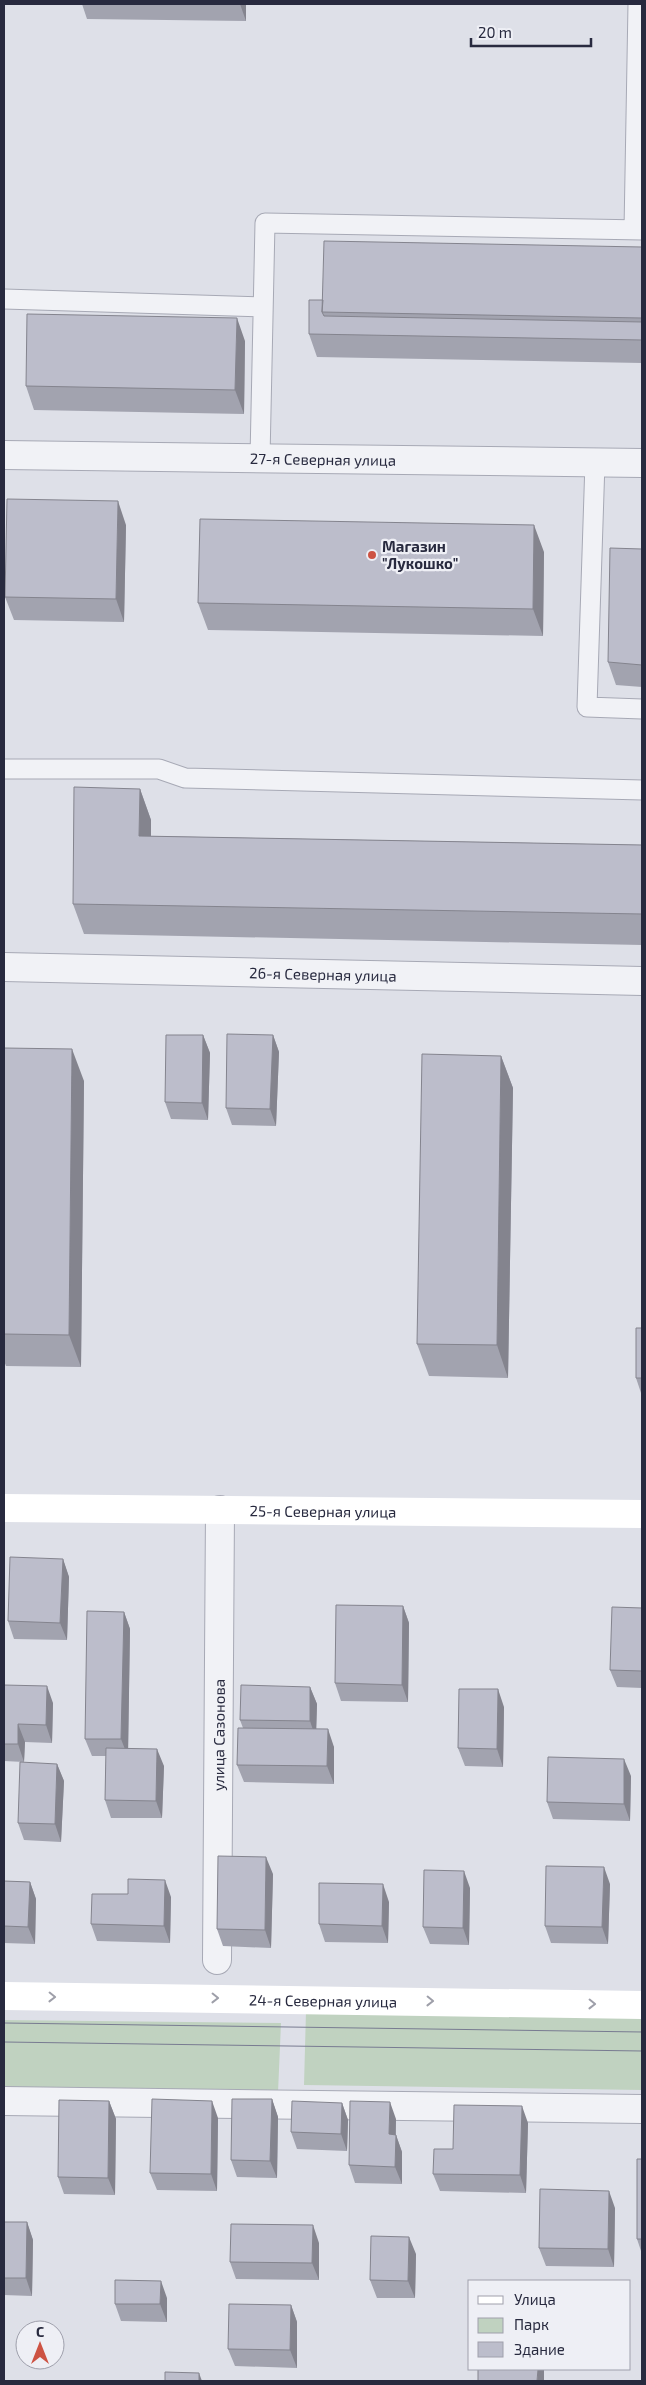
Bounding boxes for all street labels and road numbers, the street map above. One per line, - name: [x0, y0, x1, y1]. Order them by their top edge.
- street label: 27-я Северная улица: [250, 449, 396, 469]
- street label: 26-я Северная улица: [249, 963, 397, 985]
- street label: 25-я Северная улица: [249, 1501, 397, 1521]
- street label: улица Сазонова: [209, 1679, 228, 1791]
- street label: 24-я Северная улица: [249, 1990, 397, 2011]

